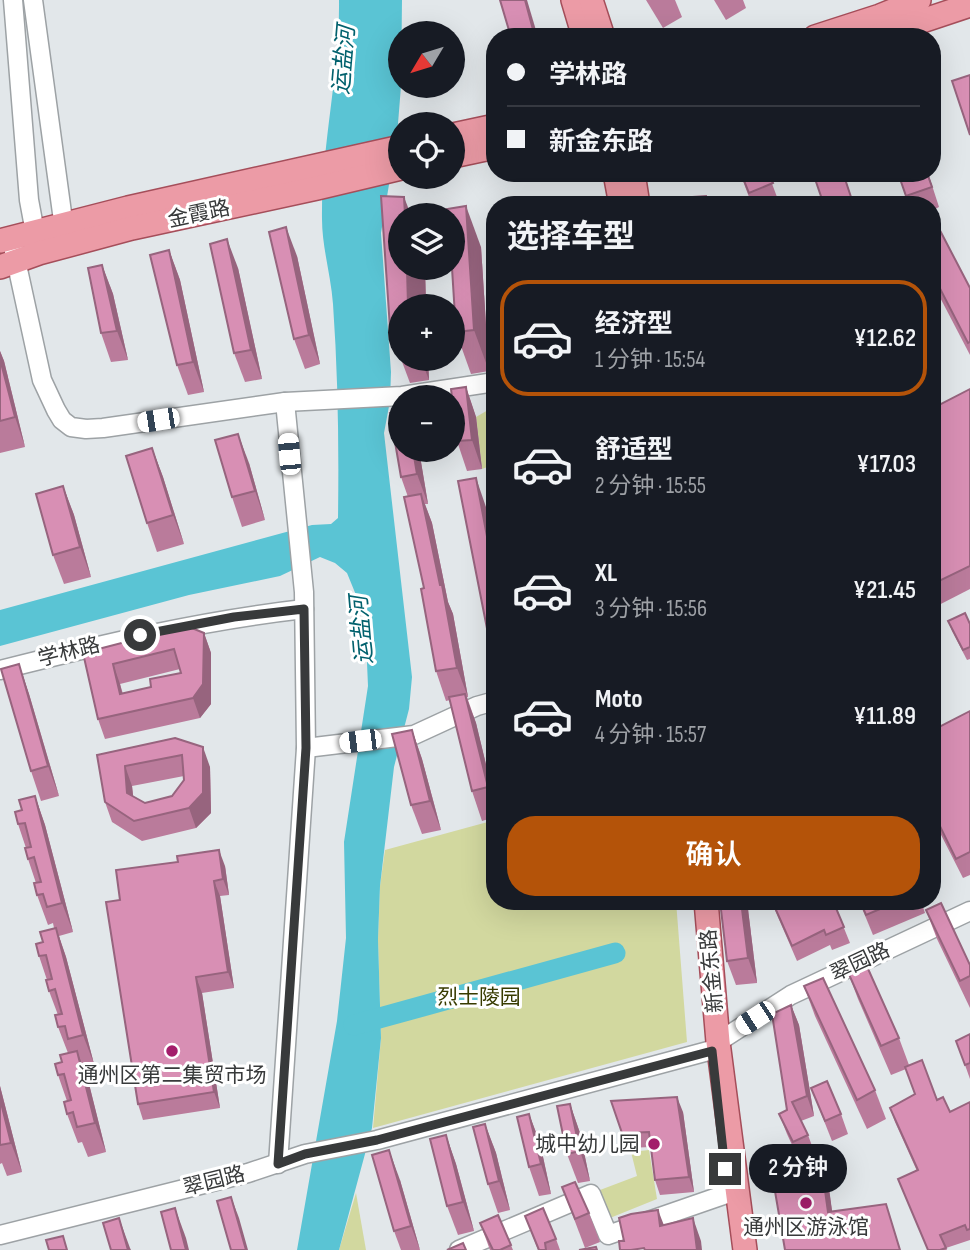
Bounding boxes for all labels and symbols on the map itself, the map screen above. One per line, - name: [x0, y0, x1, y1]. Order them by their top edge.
- water label: 运盐河: [327, 20, 361, 96]
- north arrow: [388, 21, 466, 98]
- street label: 金霞路: [166, 195, 232, 233]
- car: [136, 406, 181, 434]
- car: [277, 432, 302, 476]
- water label: 运盐河: [345, 590, 379, 666]
- route start: [124, 619, 156, 651]
- street label: 学林路: [35, 632, 103, 672]
- car: [338, 728, 383, 754]
- street label: 新金东路: [696, 928, 728, 1014]
- street label: 翠园路: [826, 937, 894, 987]
- park label: 烈士陵园: [437, 985, 521, 1010]
- car: [732, 998, 779, 1038]
- marker: 通州区第二集贸市场: [164, 1043, 180, 1059]
- place label: 通州区第二集贸市场: [78, 1063, 267, 1088]
- place label: 城中幼儿园: [535, 1132, 640, 1157]
- marker: 城中幼儿园: [646, 1136, 662, 1152]
- callout: 2 分钟: [750, 1144, 848, 1194]
- route end: [709, 1153, 741, 1185]
- street label: 翠园路: [180, 1161, 248, 1201]
- marker: 通州区游泳馆: [798, 1195, 814, 1211]
- place label: 通州区游泳馆: [743, 1215, 869, 1240]

